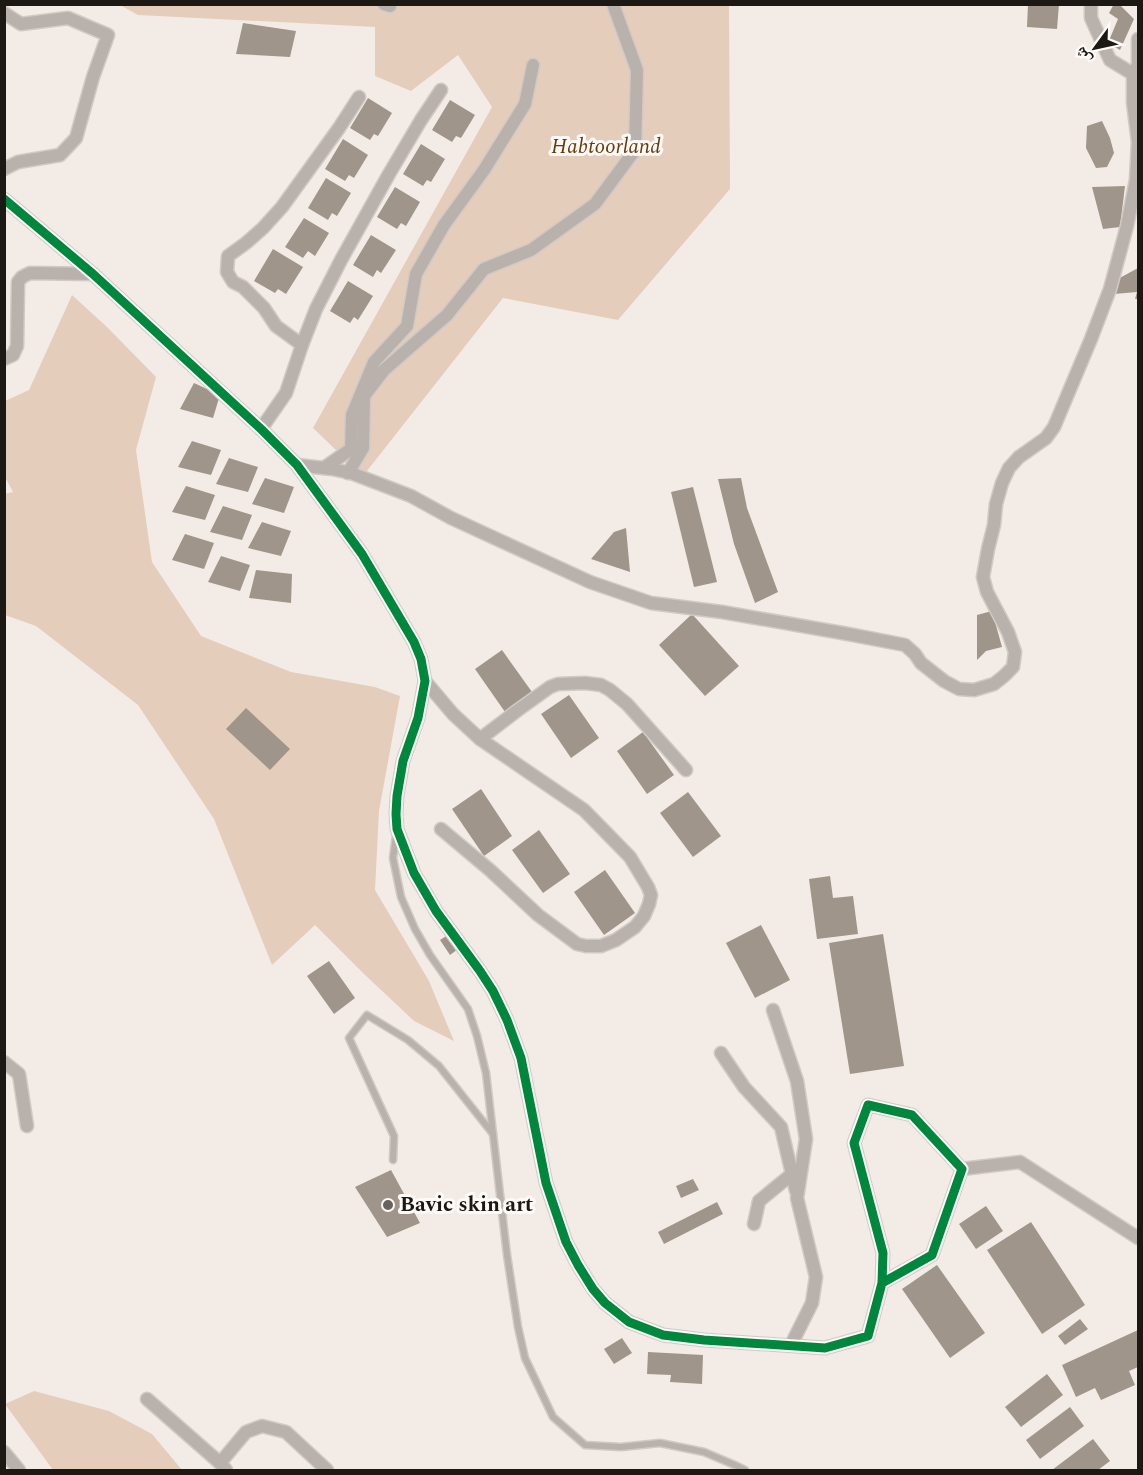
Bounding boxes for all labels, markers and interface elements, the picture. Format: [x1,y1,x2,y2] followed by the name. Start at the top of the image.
[1065,18,1125,78] north arrow
[1069,42,1098,69] text: ش
[551,131,661,163] park label: Habtoorland
[400,1189,533,1221] place label: Bavic skin art
[381,1198,395,1212] marker: Bavic skin art

